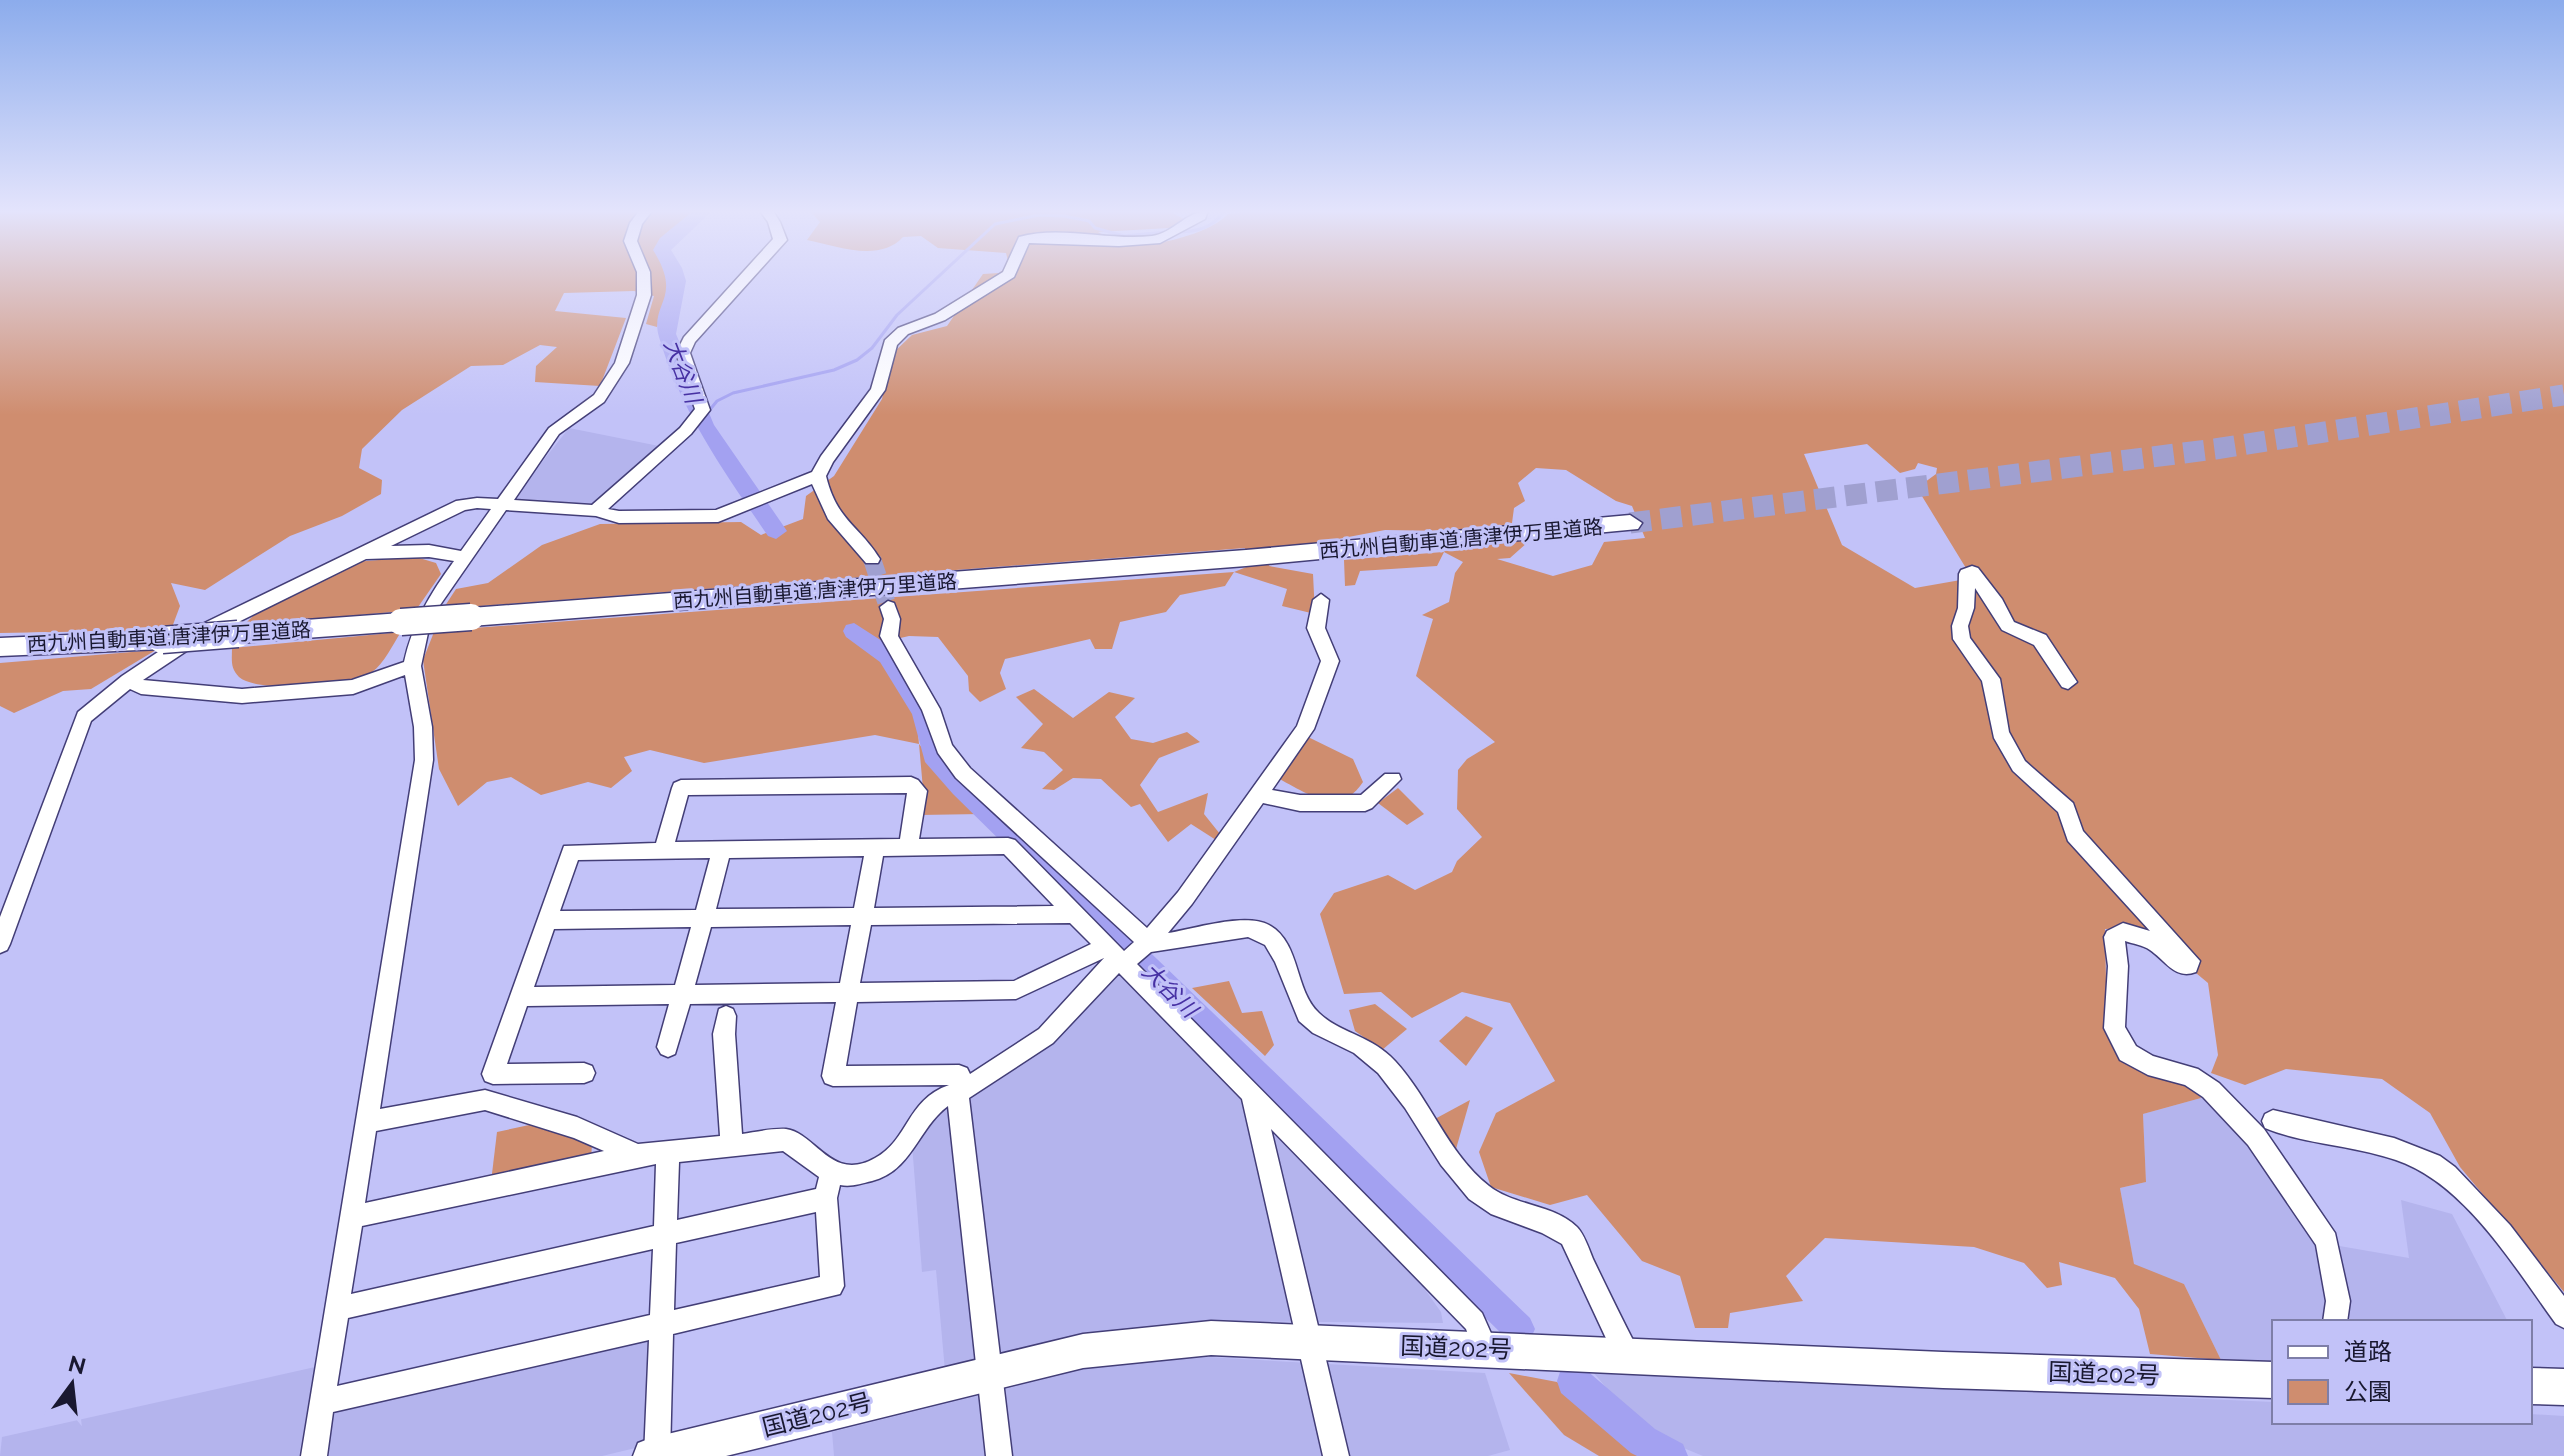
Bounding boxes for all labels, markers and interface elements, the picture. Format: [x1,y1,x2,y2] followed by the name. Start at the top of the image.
[659,336,708,408] water label: 大谷川
[1318,515,1604,563] street label: 西九州自動車道;唐津伊万里道路
[672,569,958,613] street label: 西九州自動車道;唐津伊万里道路
[27,618,311,656] street label: 西九州自動車道;唐津伊万里道路
[1137,958,1204,1024] water label: 大谷川
[2272,1320,2532,1424] legend
[1400,1331,1512,1364] street label: 国道202号
[2344,1337,2392,1366] text: 道路
[32,1344,112,1424] north arrow
[66,1350,89,1379] text: N
[2048,1357,2160,1390] street label: 国道202号
[2344,1377,2392,1406] text: 公園
[759,1387,875,1442] street label: 国道202号

